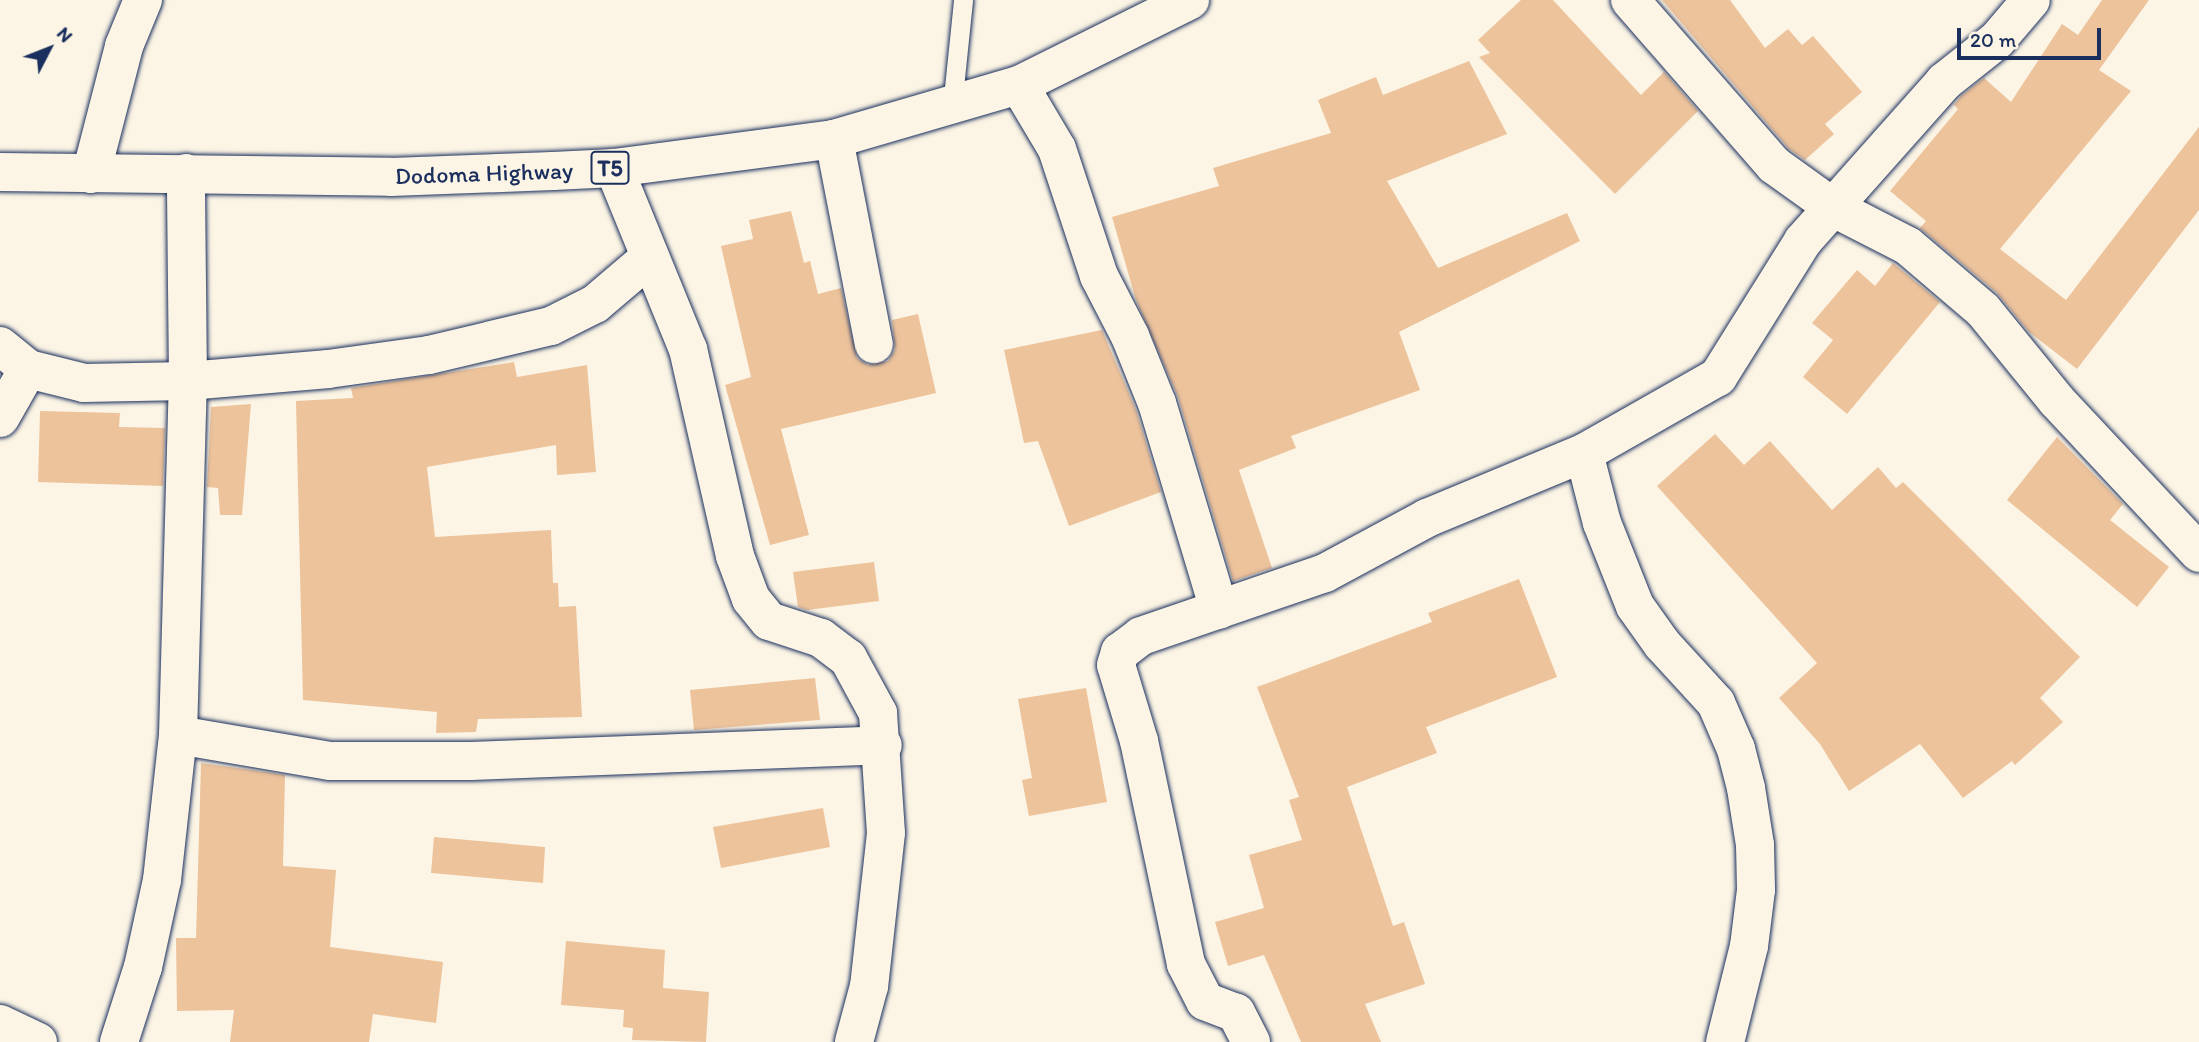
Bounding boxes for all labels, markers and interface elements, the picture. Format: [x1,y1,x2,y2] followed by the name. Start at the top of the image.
[14,14,84,84] north arrow
[1961,14,2104,58] scale bar
[52,22,78,47] text: N
[1970,27,2016,52] text: 20 m
[589,148,631,188] road number: T5
[395,156,573,190] street label: Dodoma Highway

